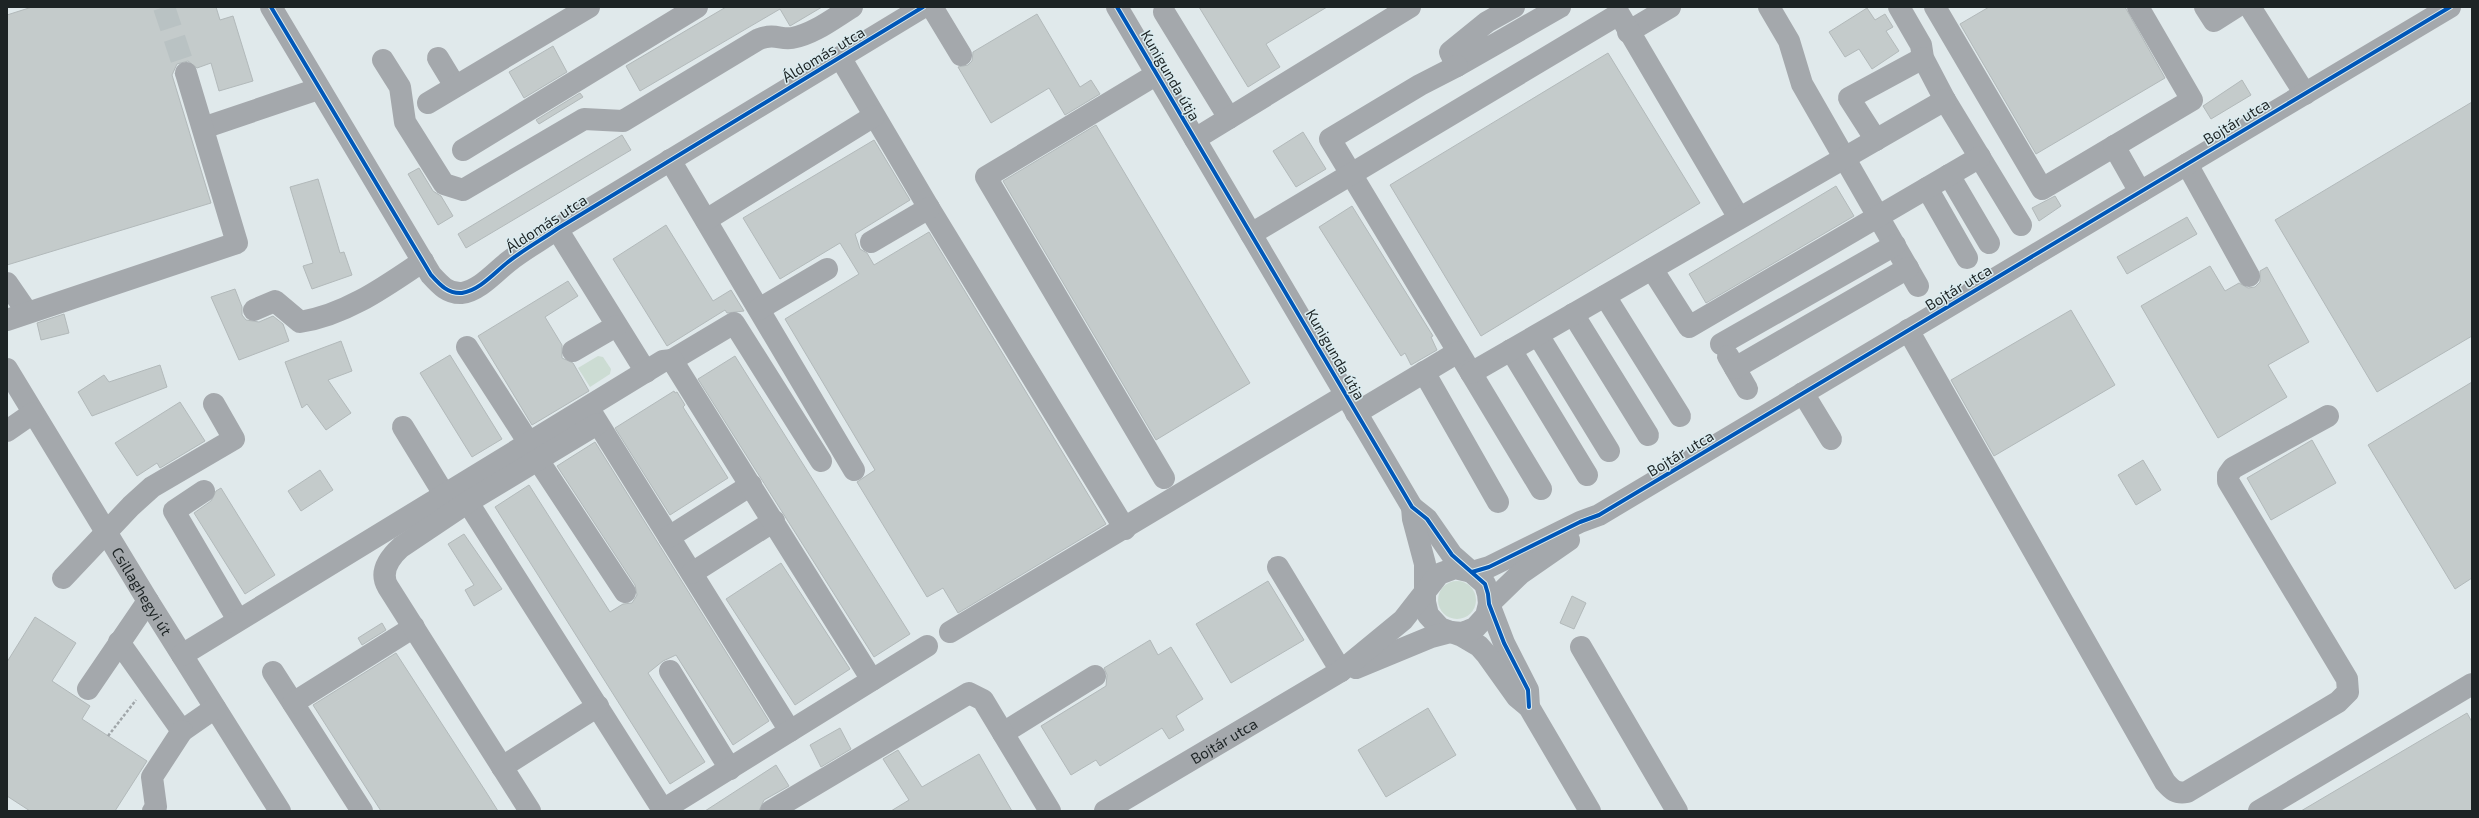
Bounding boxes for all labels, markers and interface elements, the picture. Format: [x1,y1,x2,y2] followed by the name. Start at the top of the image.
[778,22,868,86] street label: Áldomás utca
[1137,26,1204,124] street label: Kunigunda útja
[2199,94,2273,149] street label: Bojtár utca
[502,190,590,256] street label: Áldomás utca
[1921,260,1995,315] street label: Bojtár utca
[1302,305,1369,403] street label: Kunigunda útja
[1643,426,1717,481] street label: Bojtár utca
[108,544,176,639] street label: Csillaghegyi út
[1187,714,1260,767] street label: Bojtár utca

